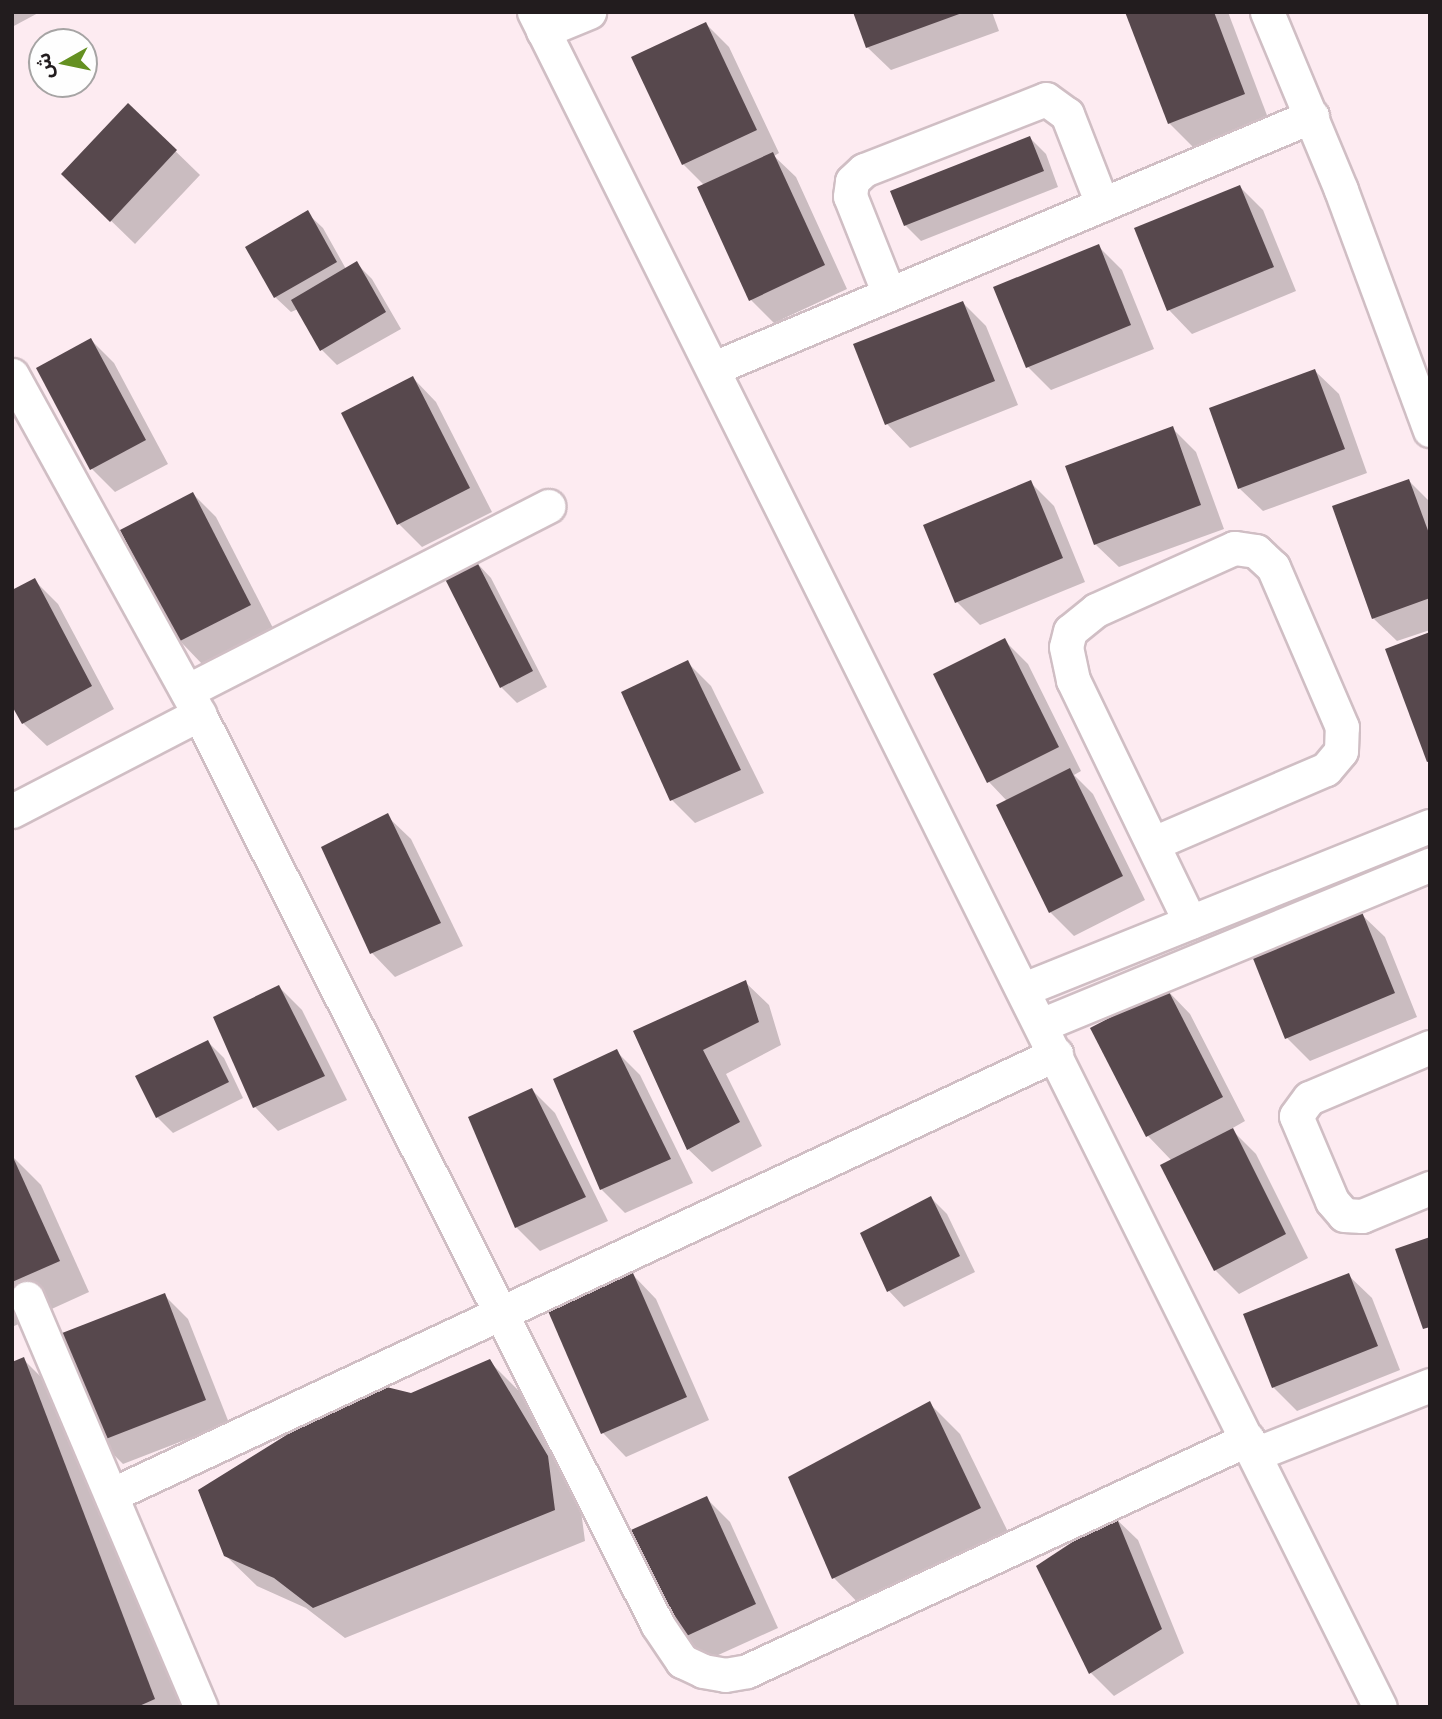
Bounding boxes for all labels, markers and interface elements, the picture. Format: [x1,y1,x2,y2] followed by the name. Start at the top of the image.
[28,28,98,98] north arrow
[30,51,58,81] text: ش

